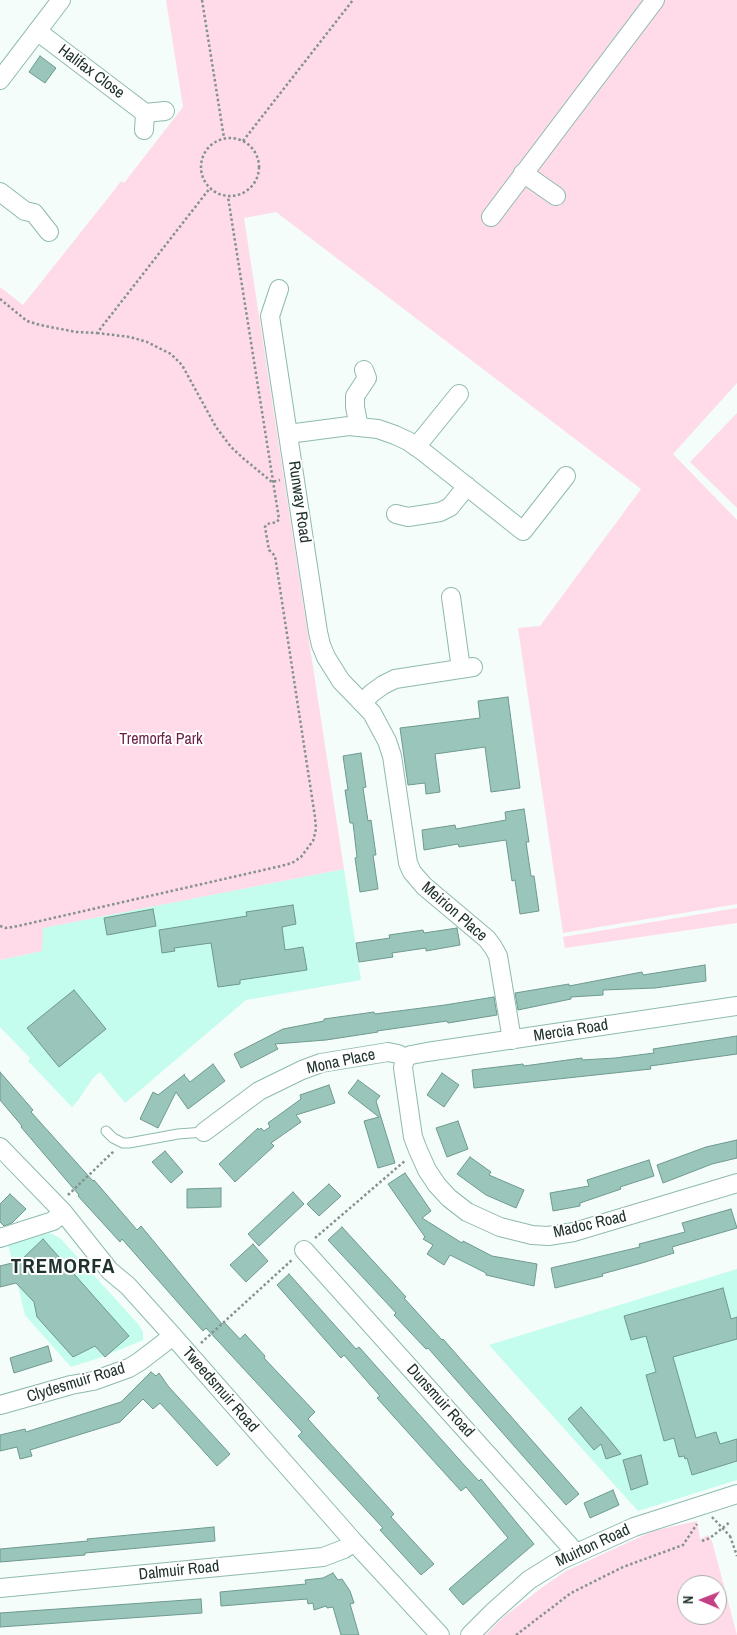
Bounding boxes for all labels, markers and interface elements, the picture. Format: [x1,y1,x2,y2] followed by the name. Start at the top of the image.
[54,41,128,103] street label: Halifax Close
[284,460,314,544] street label: Runway Road
[119,730,203,750] park label: Tremorfa Park
[417,878,491,946] street label: Meirion Place
[532,1016,610,1046] street label: Mercia Road
[305,1045,377,1079] street label: Mona Place
[552,1207,628,1243] street label: Madoc Road
[10,1254,116,1280] district label: TREMORFA
[178,1344,262,1436] street label: Tweedsmuir Road
[25,1359,127,1407] street label: Clydesmuir Road
[402,1360,478,1442] street label: Dunsmuir Road
[553,1521,633,1571] street label: Muirton Road
[138,1557,220,1585] street label: Dalmuir Road
[677,1575,727,1625] north arrow
[679,1595,697,1604] text: N

